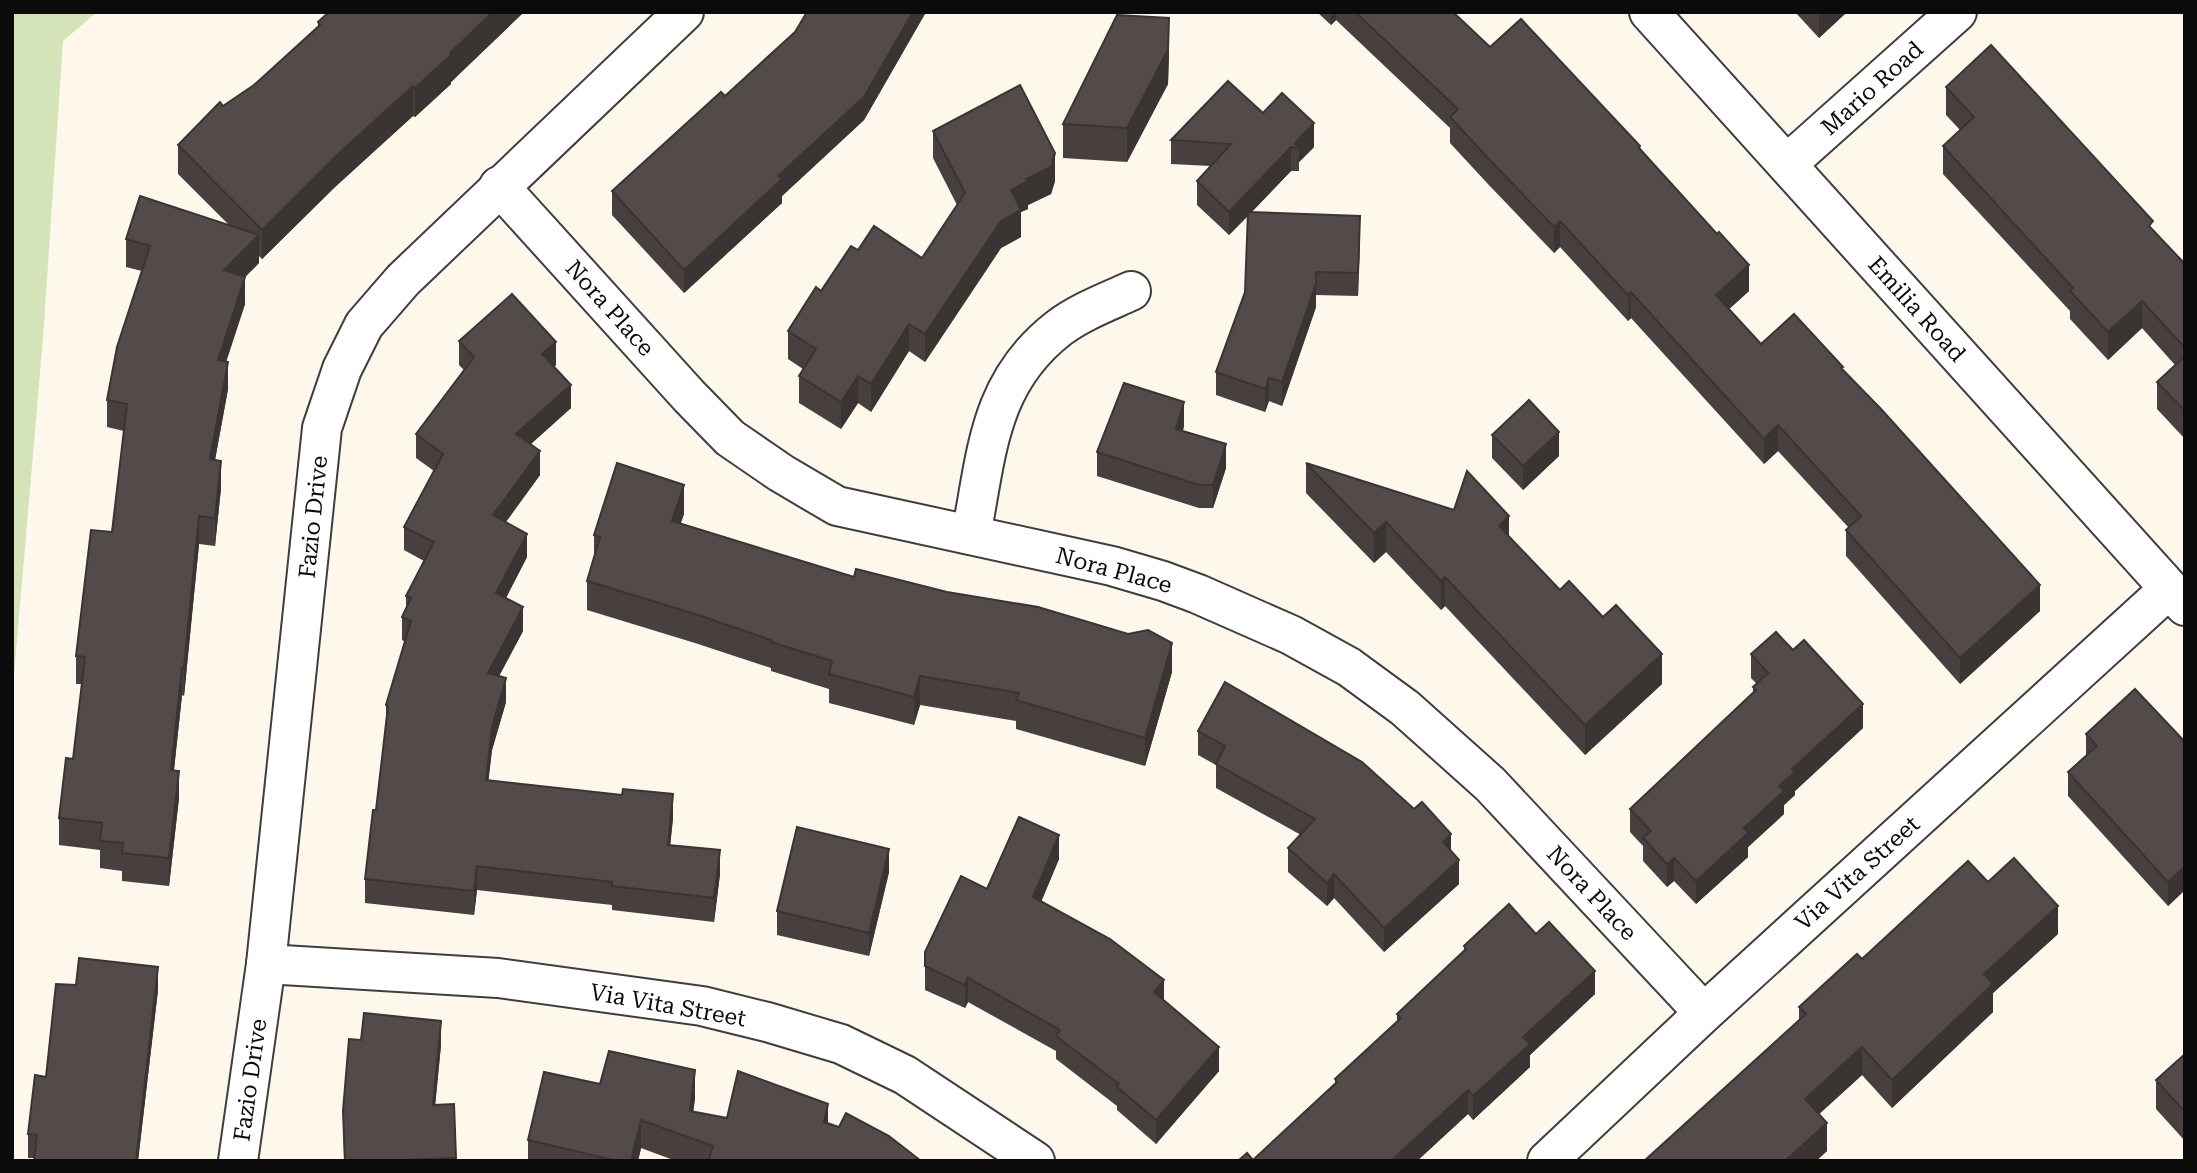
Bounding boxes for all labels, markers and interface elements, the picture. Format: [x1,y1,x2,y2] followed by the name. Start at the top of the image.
[1816,36,1929,141] street label: Mario Road
[1862,251,1971,368] street label: Emilia Road
[560,255,660,362] street label: Nora Place
[294,454,333,580] street label: Fazio Drive
[1053,542,1175,599] street label: Nora Place
[1790,810,1925,936] street label: Via Vita Street
[1541,841,1642,946] street label: Nora Place
[588,978,748,1033] street label: Via Vita Street
[229,1017,272,1143] street label: Fazio Drive

